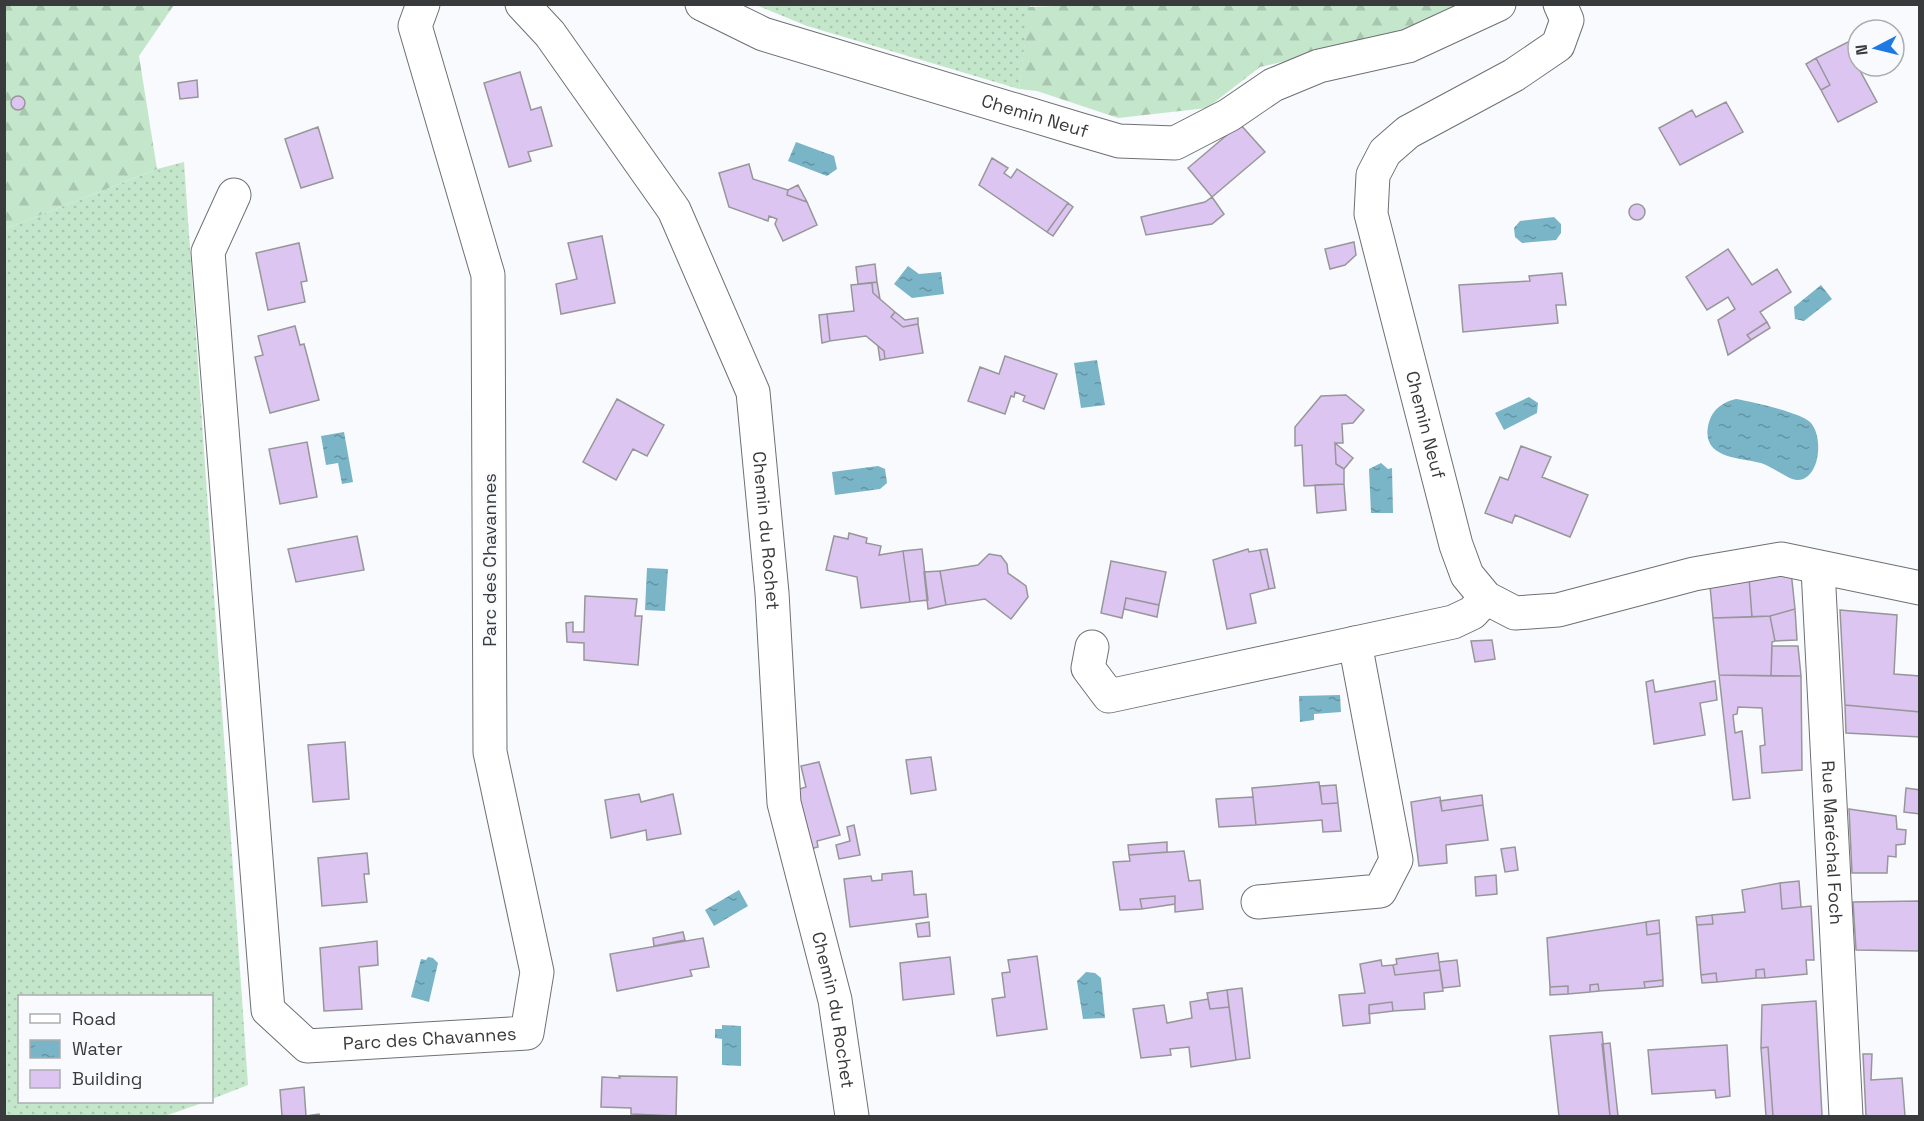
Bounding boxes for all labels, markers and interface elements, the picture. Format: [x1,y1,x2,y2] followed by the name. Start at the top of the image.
[1846,18,1906,78] north arrow
[1851,43,1873,56] text: N
[979,89,1091,142] street label: Chemin Neuf
[1401,369,1451,481] street label: Chemin Neuf
[748,450,785,610] street label: Chemin du Rochet
[478,473,501,647] street label: Parc des Chavannes
[1817,760,1848,925] street label: Rue Maréchal Foch
[807,929,860,1090] street label: Chemin du Rochet
[18,995,213,1103] legend
[72,1007,116,1030] text: Road
[342,1022,517,1055] street label: Parc des Chavannes
[72,1037,123,1060] text: Water
[72,1067,142,1090] text: Building

